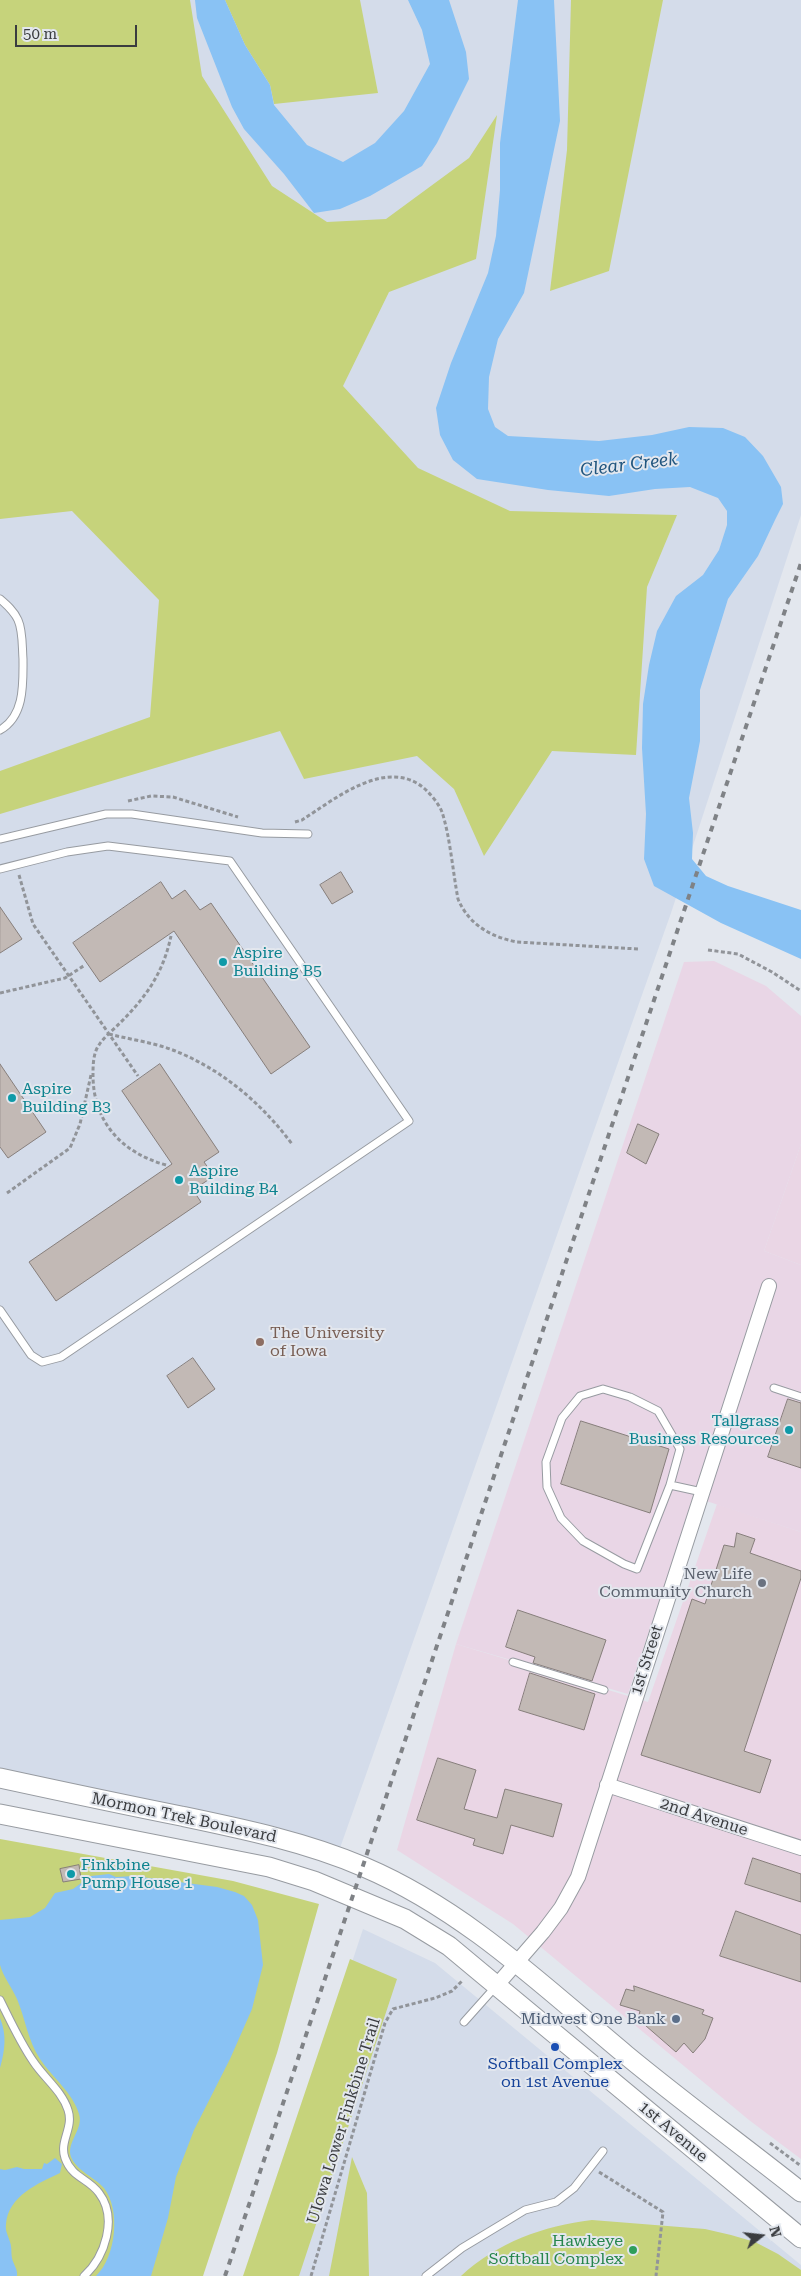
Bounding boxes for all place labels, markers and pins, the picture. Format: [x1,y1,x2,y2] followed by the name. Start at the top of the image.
[233,943,322,981] place label: Aspire Building B5
[217,956,229,968] marker: Aspire Building B5
[22,1079,111,1117] place label: Aspire Building B3
[6,1092,18,1104] marker: Aspire Building B3
[189,1161,278,1199] place label: Aspire Building B4
[173,1174,185,1186] marker: Aspire Building B4
[270,1323,384,1361] place label: The University of Iowa
[254,1336,266,1348] marker: The University of Iowa
[629,1411,779,1449] place label: Tallgrass Business Resources
[783,1424,795,1436] marker: Tallgrass Business Resources
[599,1564,752,1602] place label: New Life Community Church
[756,1577,768,1589] marker: New Life Community Church
[81,1855,193,1893] place label: Finkbine Pump House 1
[65,1868,77,1880] marker: Finkbine Pump House 1
[521,2009,666,2029] place label: Midwest One Bank
[670,2013,682,2025] marker: Midwest One Bank
[549,2041,561,2053] marker: Softball Complex on 1st Avenue
[488,2054,622,2092] place label: Softball Complex on 1st Avenue
[489,2231,623,2269] place label: Hawkeye Softball Complex
[627,2244,639,2256] marker: Hawkeye Softball Complex

